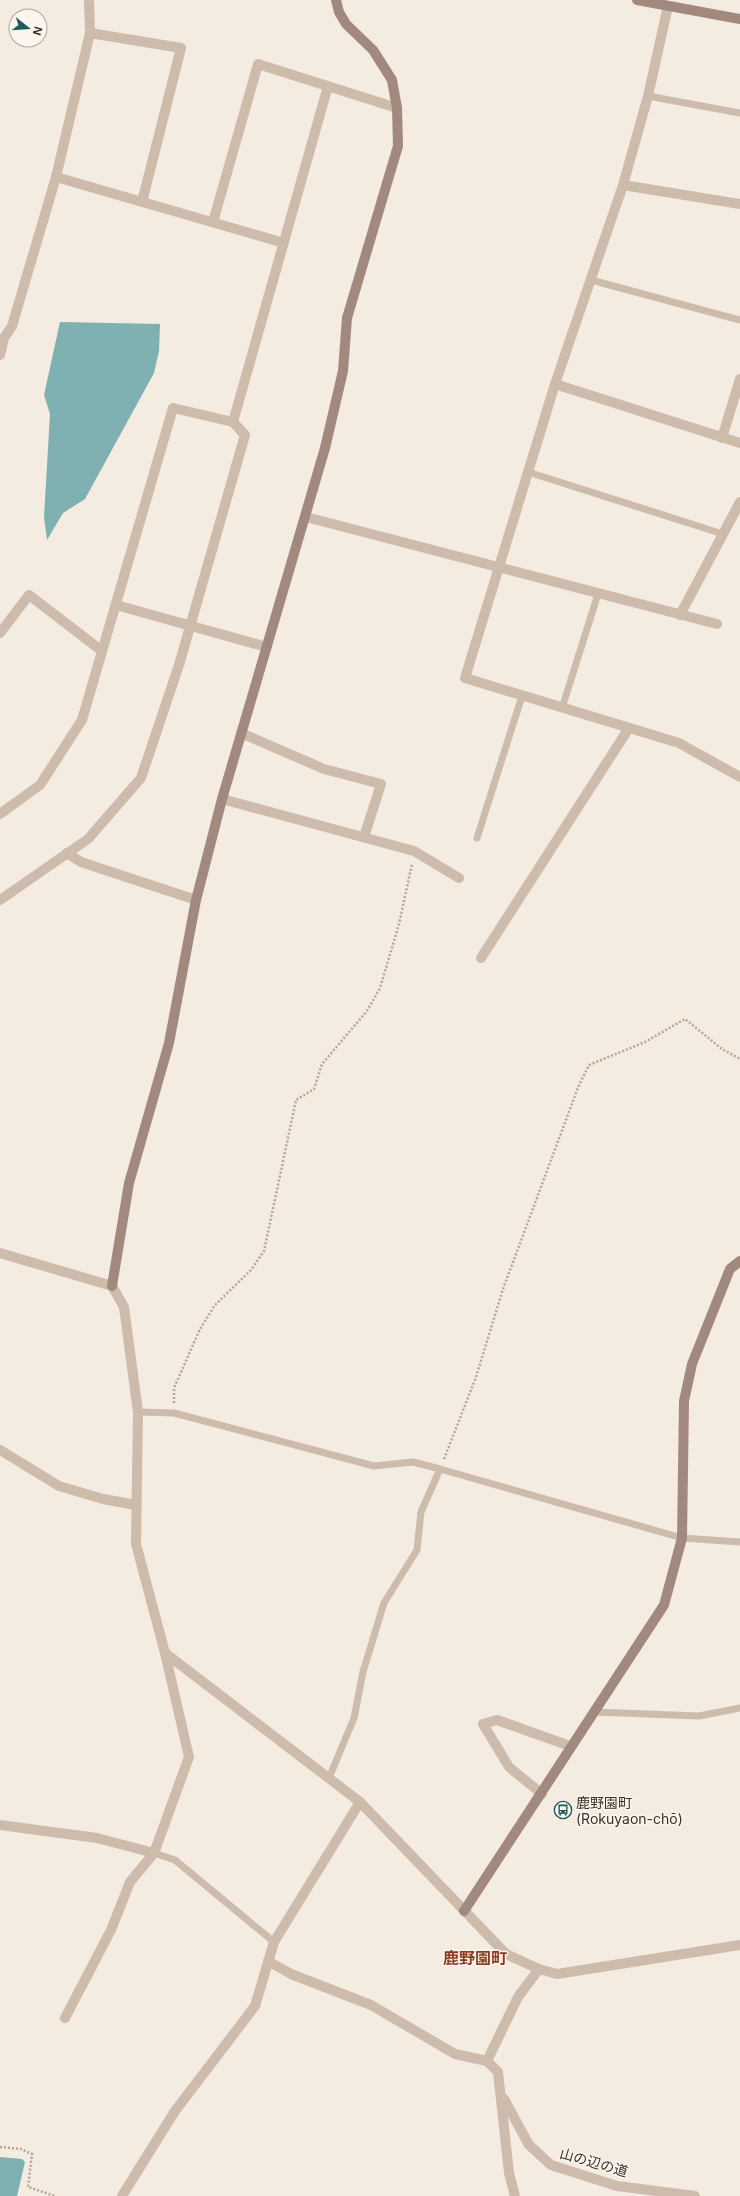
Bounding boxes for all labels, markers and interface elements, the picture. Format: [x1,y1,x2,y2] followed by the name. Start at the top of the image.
[8,8,48,48] north arrow
[30,25,45,37] text: N
[576,1794,683,1827] place label: 鹿野園町 (Rokuyaon-chō)
[553,1800,573,1820] bus stop icon: 鹿野園町 (Rokuyaon-chō)
[443,1948,507,1968] district label: 鹿野園町
[558,2144,630,2180] street label: 山の辺の道

